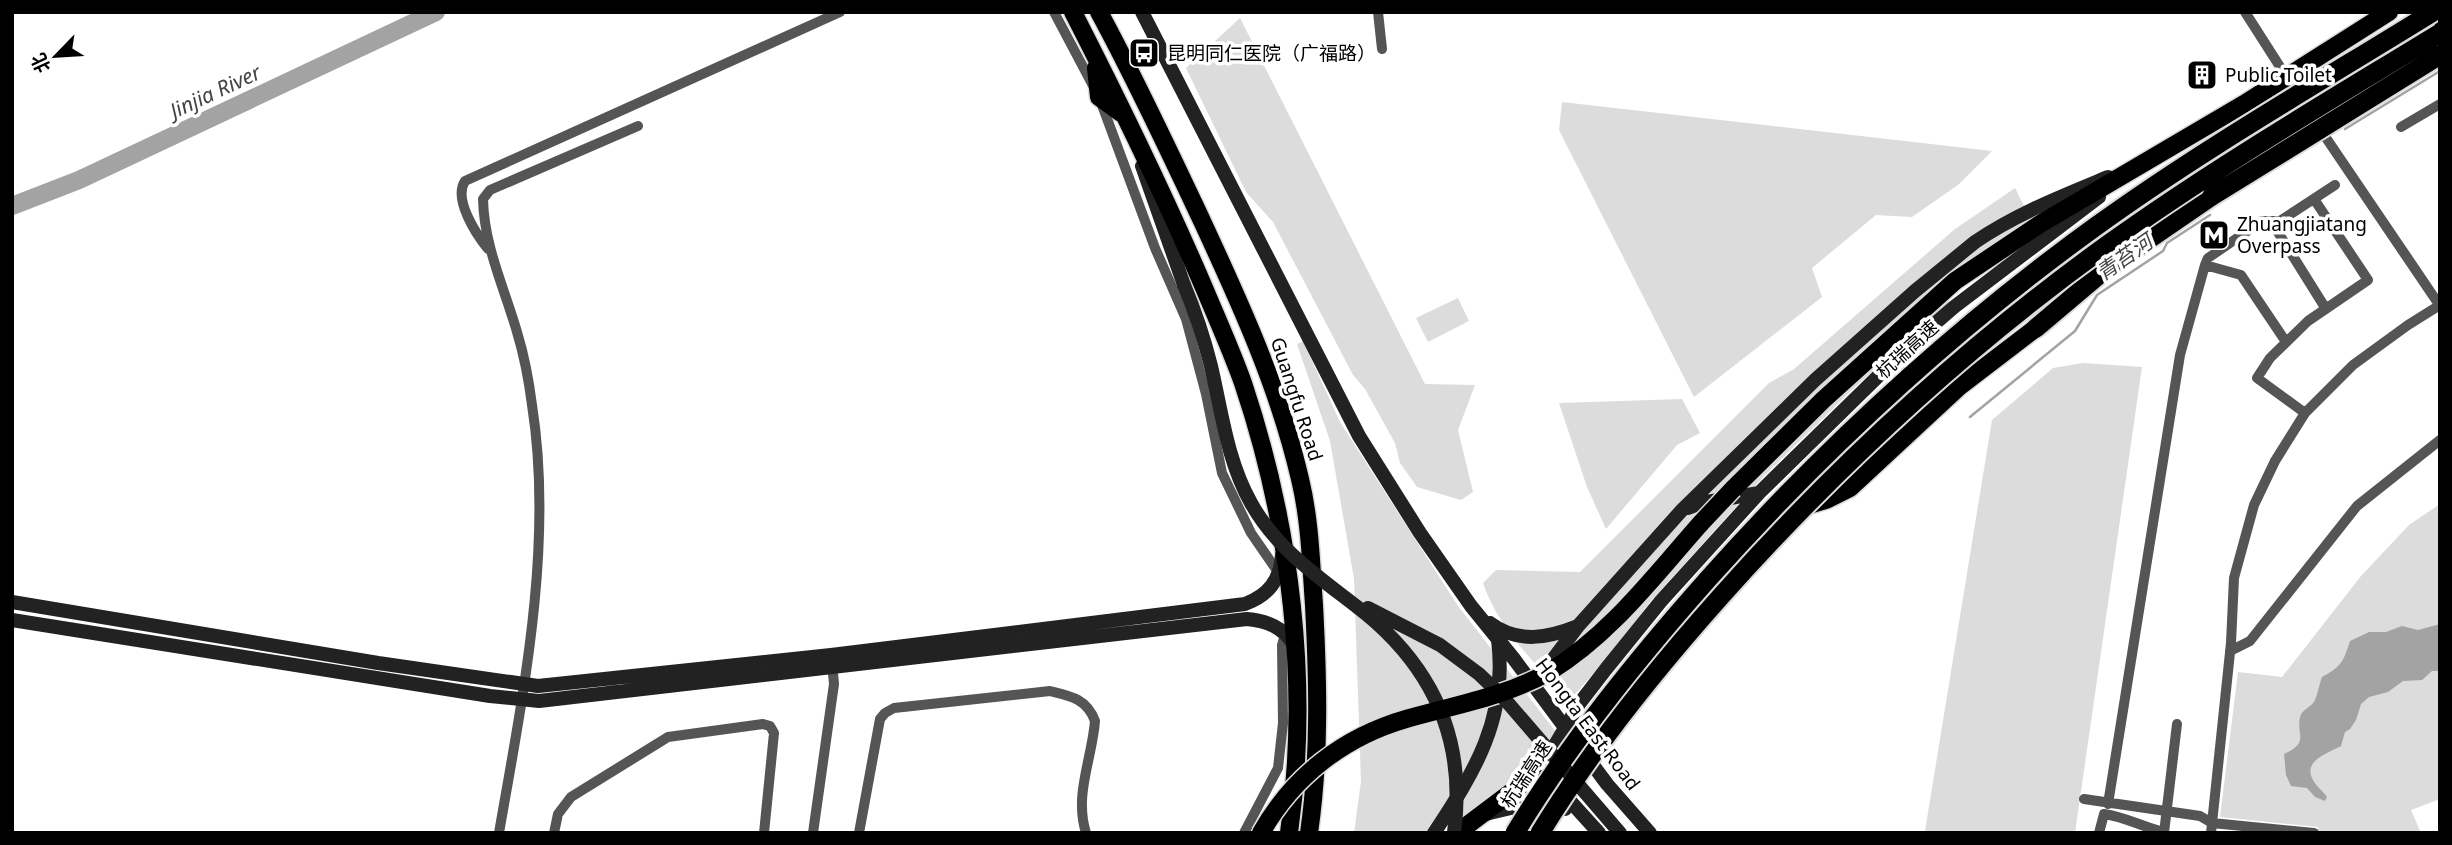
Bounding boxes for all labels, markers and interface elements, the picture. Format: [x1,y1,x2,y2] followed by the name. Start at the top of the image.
[21,21,91,91] north arrow
[1127,36,1161,70] bus stop icon: 昆明同仁医院（广福路）
[1167,40,1376,66] place label: 昆明同仁医院（广福路）
[25,49,56,77] text: 北
[161,57,267,126] water label: Jinjia River
[2185,58,2219,92] building icon: Public Toilet
[2225,62,2332,88] place label: Public Toilet
[2237,211,2367,259] place label: Zhuangjiatang Overpass
[2197,218,2231,252] metro station icon: Zhuangjiatang Overpass
[2090,225,2161,287] water label: 青苔河
[1870,314,1944,384] street label: 杭瑞高速
[1265,334,1329,464] street label: Guangfu Road
[1530,653,1646,795] street label: Hongta East Road
[1494,735,1558,813] street label: 杭瑞高速

